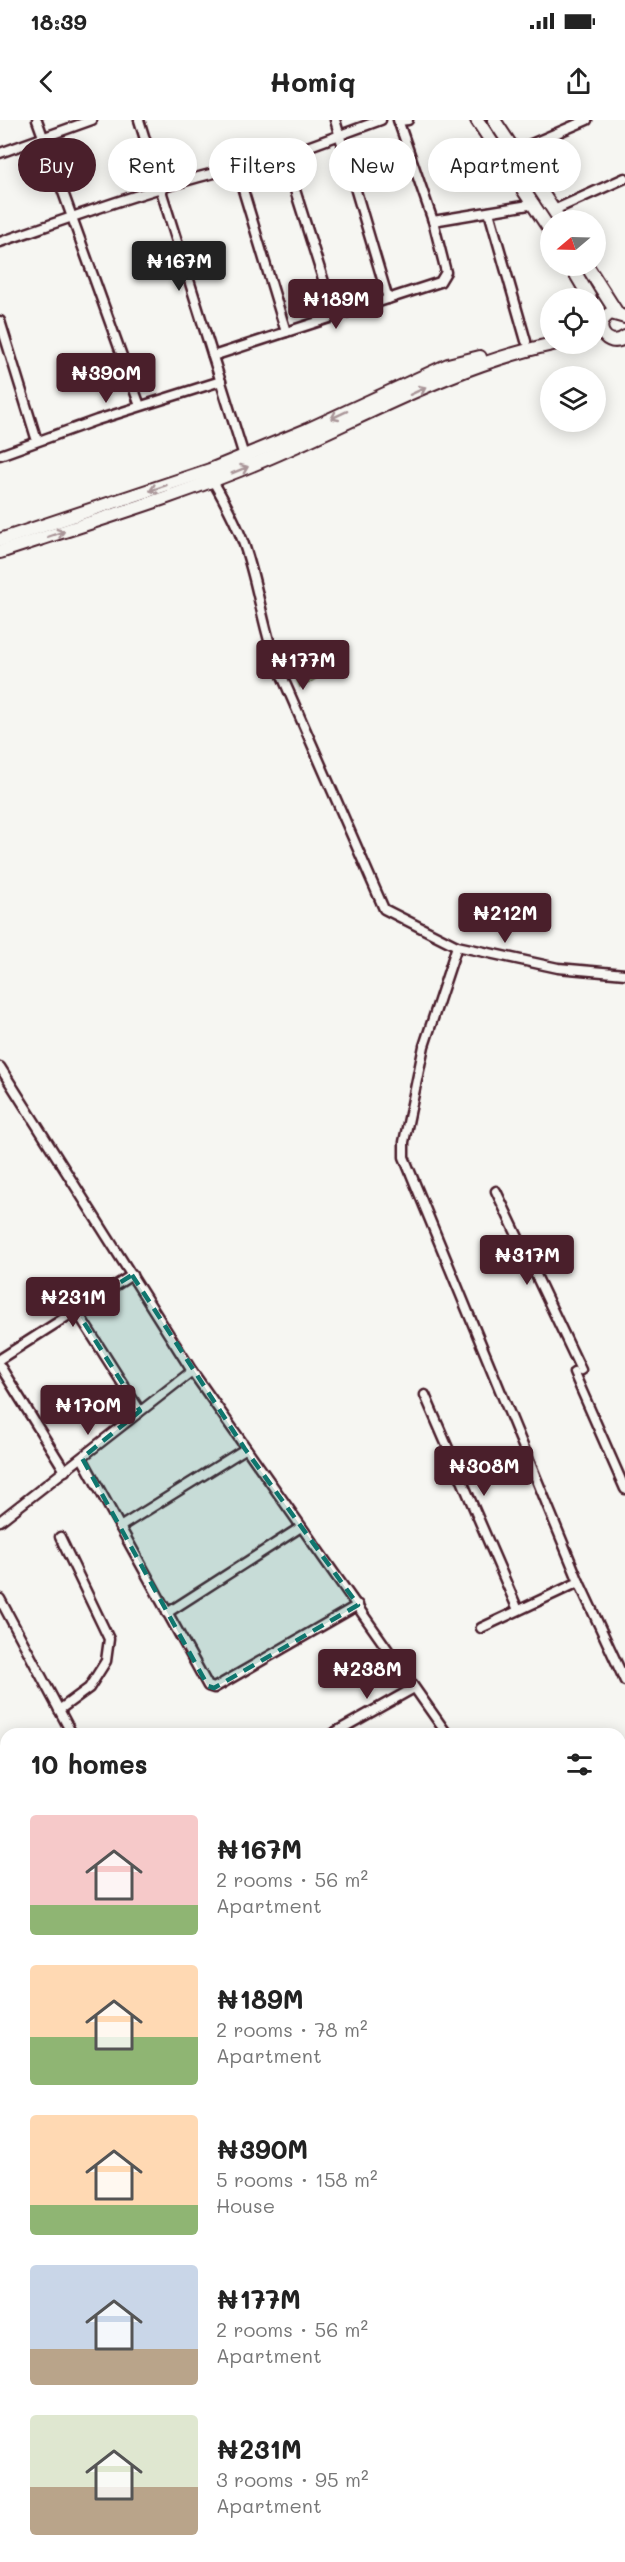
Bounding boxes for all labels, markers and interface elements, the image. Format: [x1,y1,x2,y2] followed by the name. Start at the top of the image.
[30,7,87,36] text: 18:39
[269,64,356,99] text: Homiq
[30,65,63,98] icon: back
[562,65,595,98] icon: share
[18,138,96,192] chip: Buy
[108,138,197,192] chip: Rent
[209,138,317,192] chip: Filters
[329,138,416,192] chip: New
[428,138,581,192] chip: Apartment
[540,210,606,276] north arrow
[540,210,606,432] map controls
[137,241,221,292] pin: ₦167M
[146,247,212,273] text: ₦167M
[294,279,378,330] pin: ₦189M
[302,285,370,311] text: ₦189M
[540,288,606,354] button: locate
[64,353,148,404] pin: ₦390M
[70,359,142,385] text: ₦390M
[540,366,606,432] button: layers
[408,384,426,396] one-way arrow
[331,410,349,422] one-way arrow
[230,464,248,475] one-way arrow
[149,483,168,494] one-way arrow
[46,527,64,538] one-way arrow
[261,640,345,691] pin: ₦177M
[270,646,336,672] text: ₦177M
[463,893,547,944] pin: ₦212M
[472,899,538,925] text: ₦212M
[485,1235,569,1286] pin: ₦317M
[494,1241,560,1267] text: ₦317M
[31,1277,115,1328] pin: ₦231M
[40,1283,106,1309] text: ₦231M
[46,1385,130,1436] pin: ₦170M
[54,1391,122,1417] text: ₦170M
[442,1446,526,1497] pin: ₦308M
[448,1452,520,1478] text: ₦308M
[325,1649,409,1700] pin: ₦238M
[332,1655,402,1681] text: ₦238M
[30,1747,148,1781] text: 10 homes
[563,1748,596,1781] icon: filters
[216,1832,302,1866] text: ₦167M
[78,1839,150,1911] icon: home
[216,1866,368,1892] text: 2 rooms · 56 m²
[216,1892,322,1918] text: Apartment
[216,1982,304,2016] text: ₦189M
[78,1989,150,2061] icon: home
[216,2016,368,2042] text: 2 rooms · 78 m²
[216,2042,322,2068] text: Apartment
[216,2132,308,2166] text: ₦390M
[78,2139,150,2211] icon: home
[216,2166,378,2192] text: 5 rooms · 158 m²
[216,2192,275,2218] text: House
[216,2282,301,2316] text: ₦177M
[78,2289,150,2361] icon: home
[216,2316,368,2342] text: 2 rooms · 56 m²
[216,2342,322,2368] text: Apartment
[216,2432,302,2466] text: ₦231M
[78,2439,150,2511] icon: home
[216,2466,368,2492] text: 3 rooms · 95 m²
[216,2492,322,2518] text: Apartment

